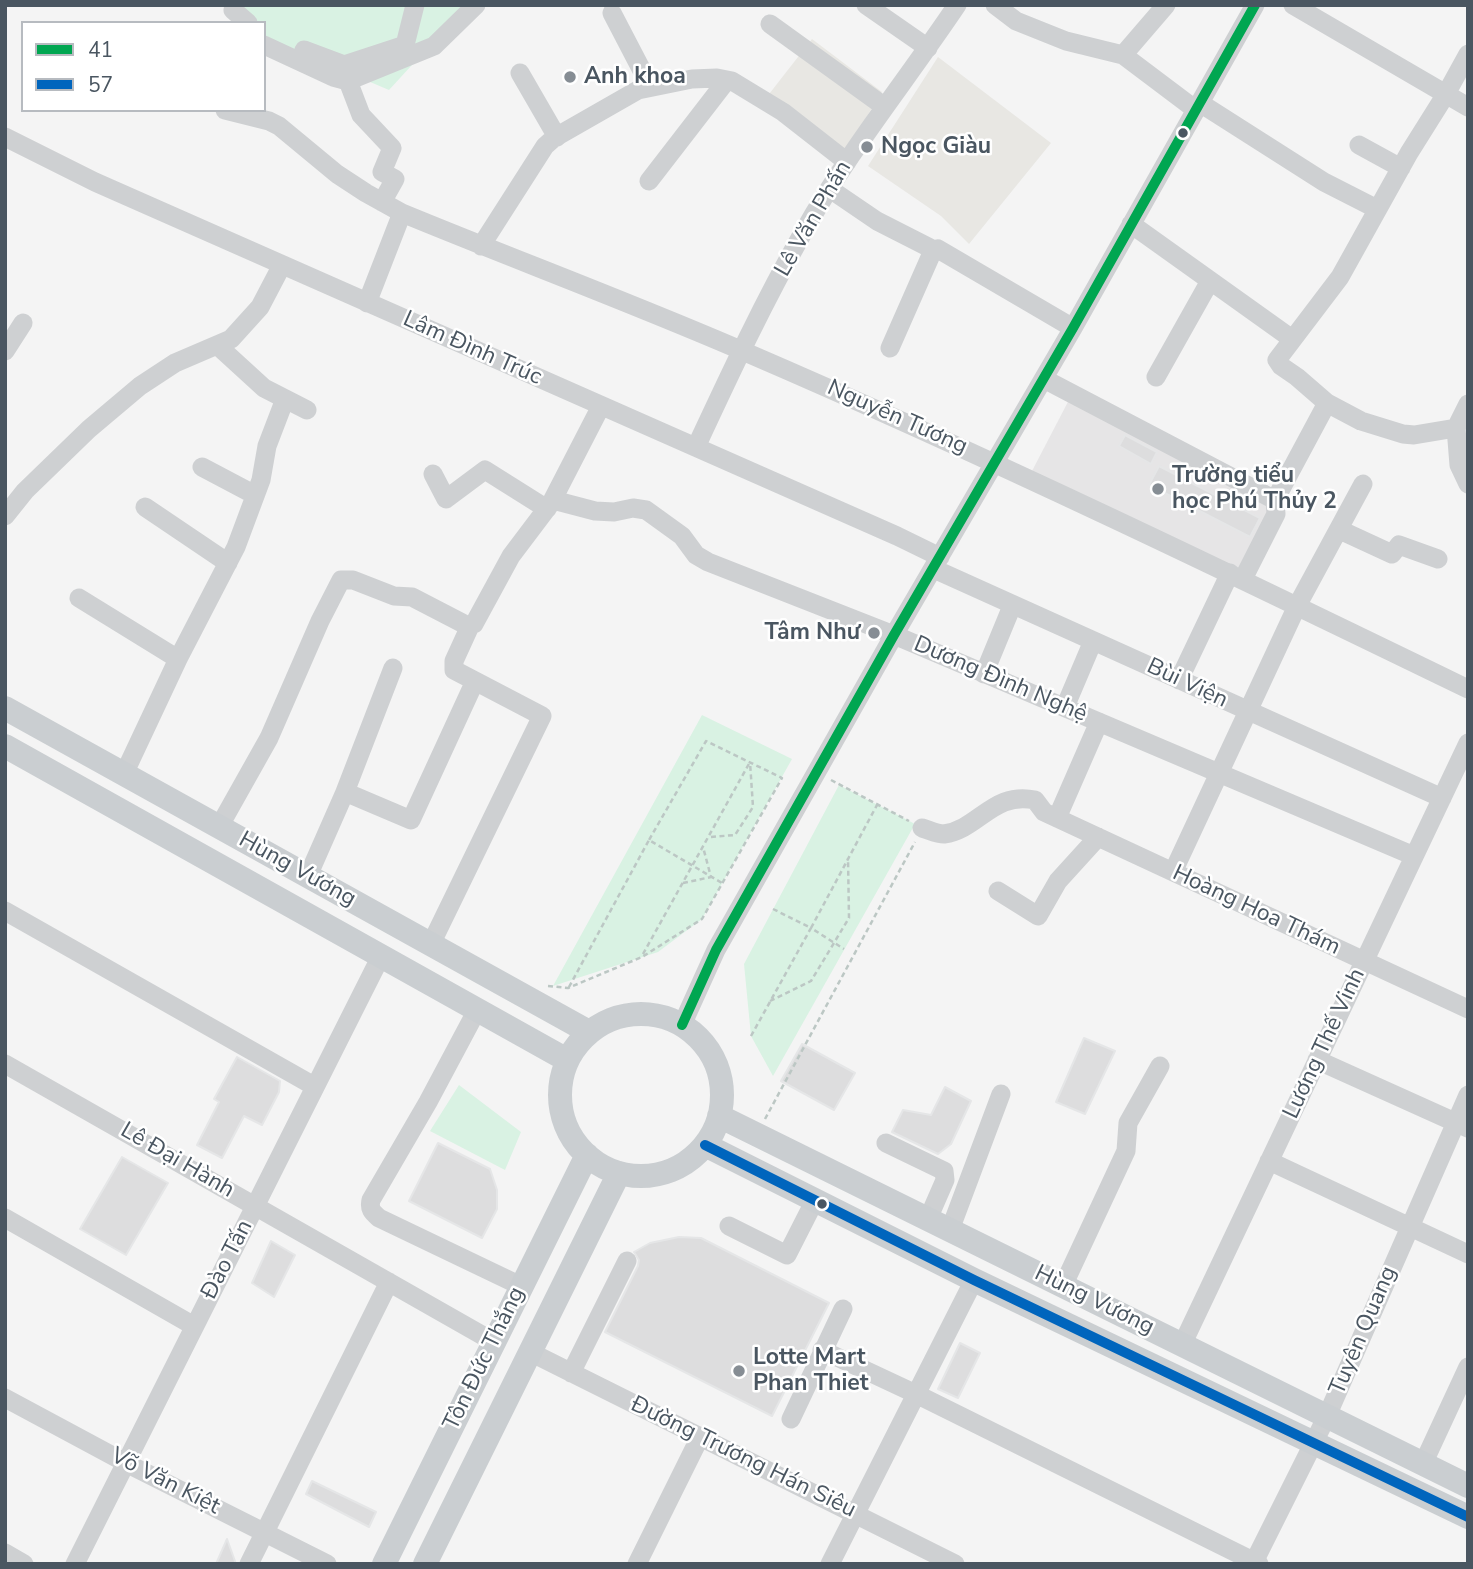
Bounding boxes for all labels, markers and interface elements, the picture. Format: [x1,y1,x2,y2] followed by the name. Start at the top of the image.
[21,21,266,112] legend
[88,36,113,64] text: 41
[584,63,686,91] place label: Anh khoa
[562,69,578,85] marker: Anh khoa
[88,71,113,99] text: 57
[1176,126,1190,140] unlabelled marker
[881,133,991,161] place label: Ngọc Giàu
[859,139,875,155] marker: Ngọc Giàu
[770,156,858,282] street label: Lê Văn Phấn
[399,306,545,392] street label: Lâm Đình Trúc
[823,375,971,461] street label: Nguyễn Tương
[1172,462,1337,516] place label: Trường tiểu học Phú Thủy 2
[1150,481,1166,497] marker: Trường tiểu học Phú Thủy 2
[765,619,860,647] place label: Tâm Như
[866,625,882,641] marker: Tâm Như
[909,631,1091,729] street label: Dương Đình Nghệ
[1142,653,1232,715] street label: Bùi Viện
[234,826,360,914] street label: Hùng Vương
[1168,860,1344,962] street label: Hoàng Hoa Thám
[1278,964,1372,1124] street label: Lương Thế Vinh
[115,1117,239,1205] street label: Lê Đại Hành
[815,1197,829,1211] unlabelled marker
[196,1216,260,1304] street label: Đào Tấn
[1030,1260,1158,1342] street label: Hùng Vương
[1324,1262,1404,1400] street label: Tuyên Quang
[438,1283,532,1435] street label: Tôn Đức Thắng
[753,1344,869,1398] place label: Lotte Mart Phan Thiet
[731,1363,747,1379] marker: Lotte Mart Phan Thiet
[626,1391,860,1525] street label: Đường Trương Hán Siêu
[106,1443,224,1521] street label: Võ Văn Kiệt

